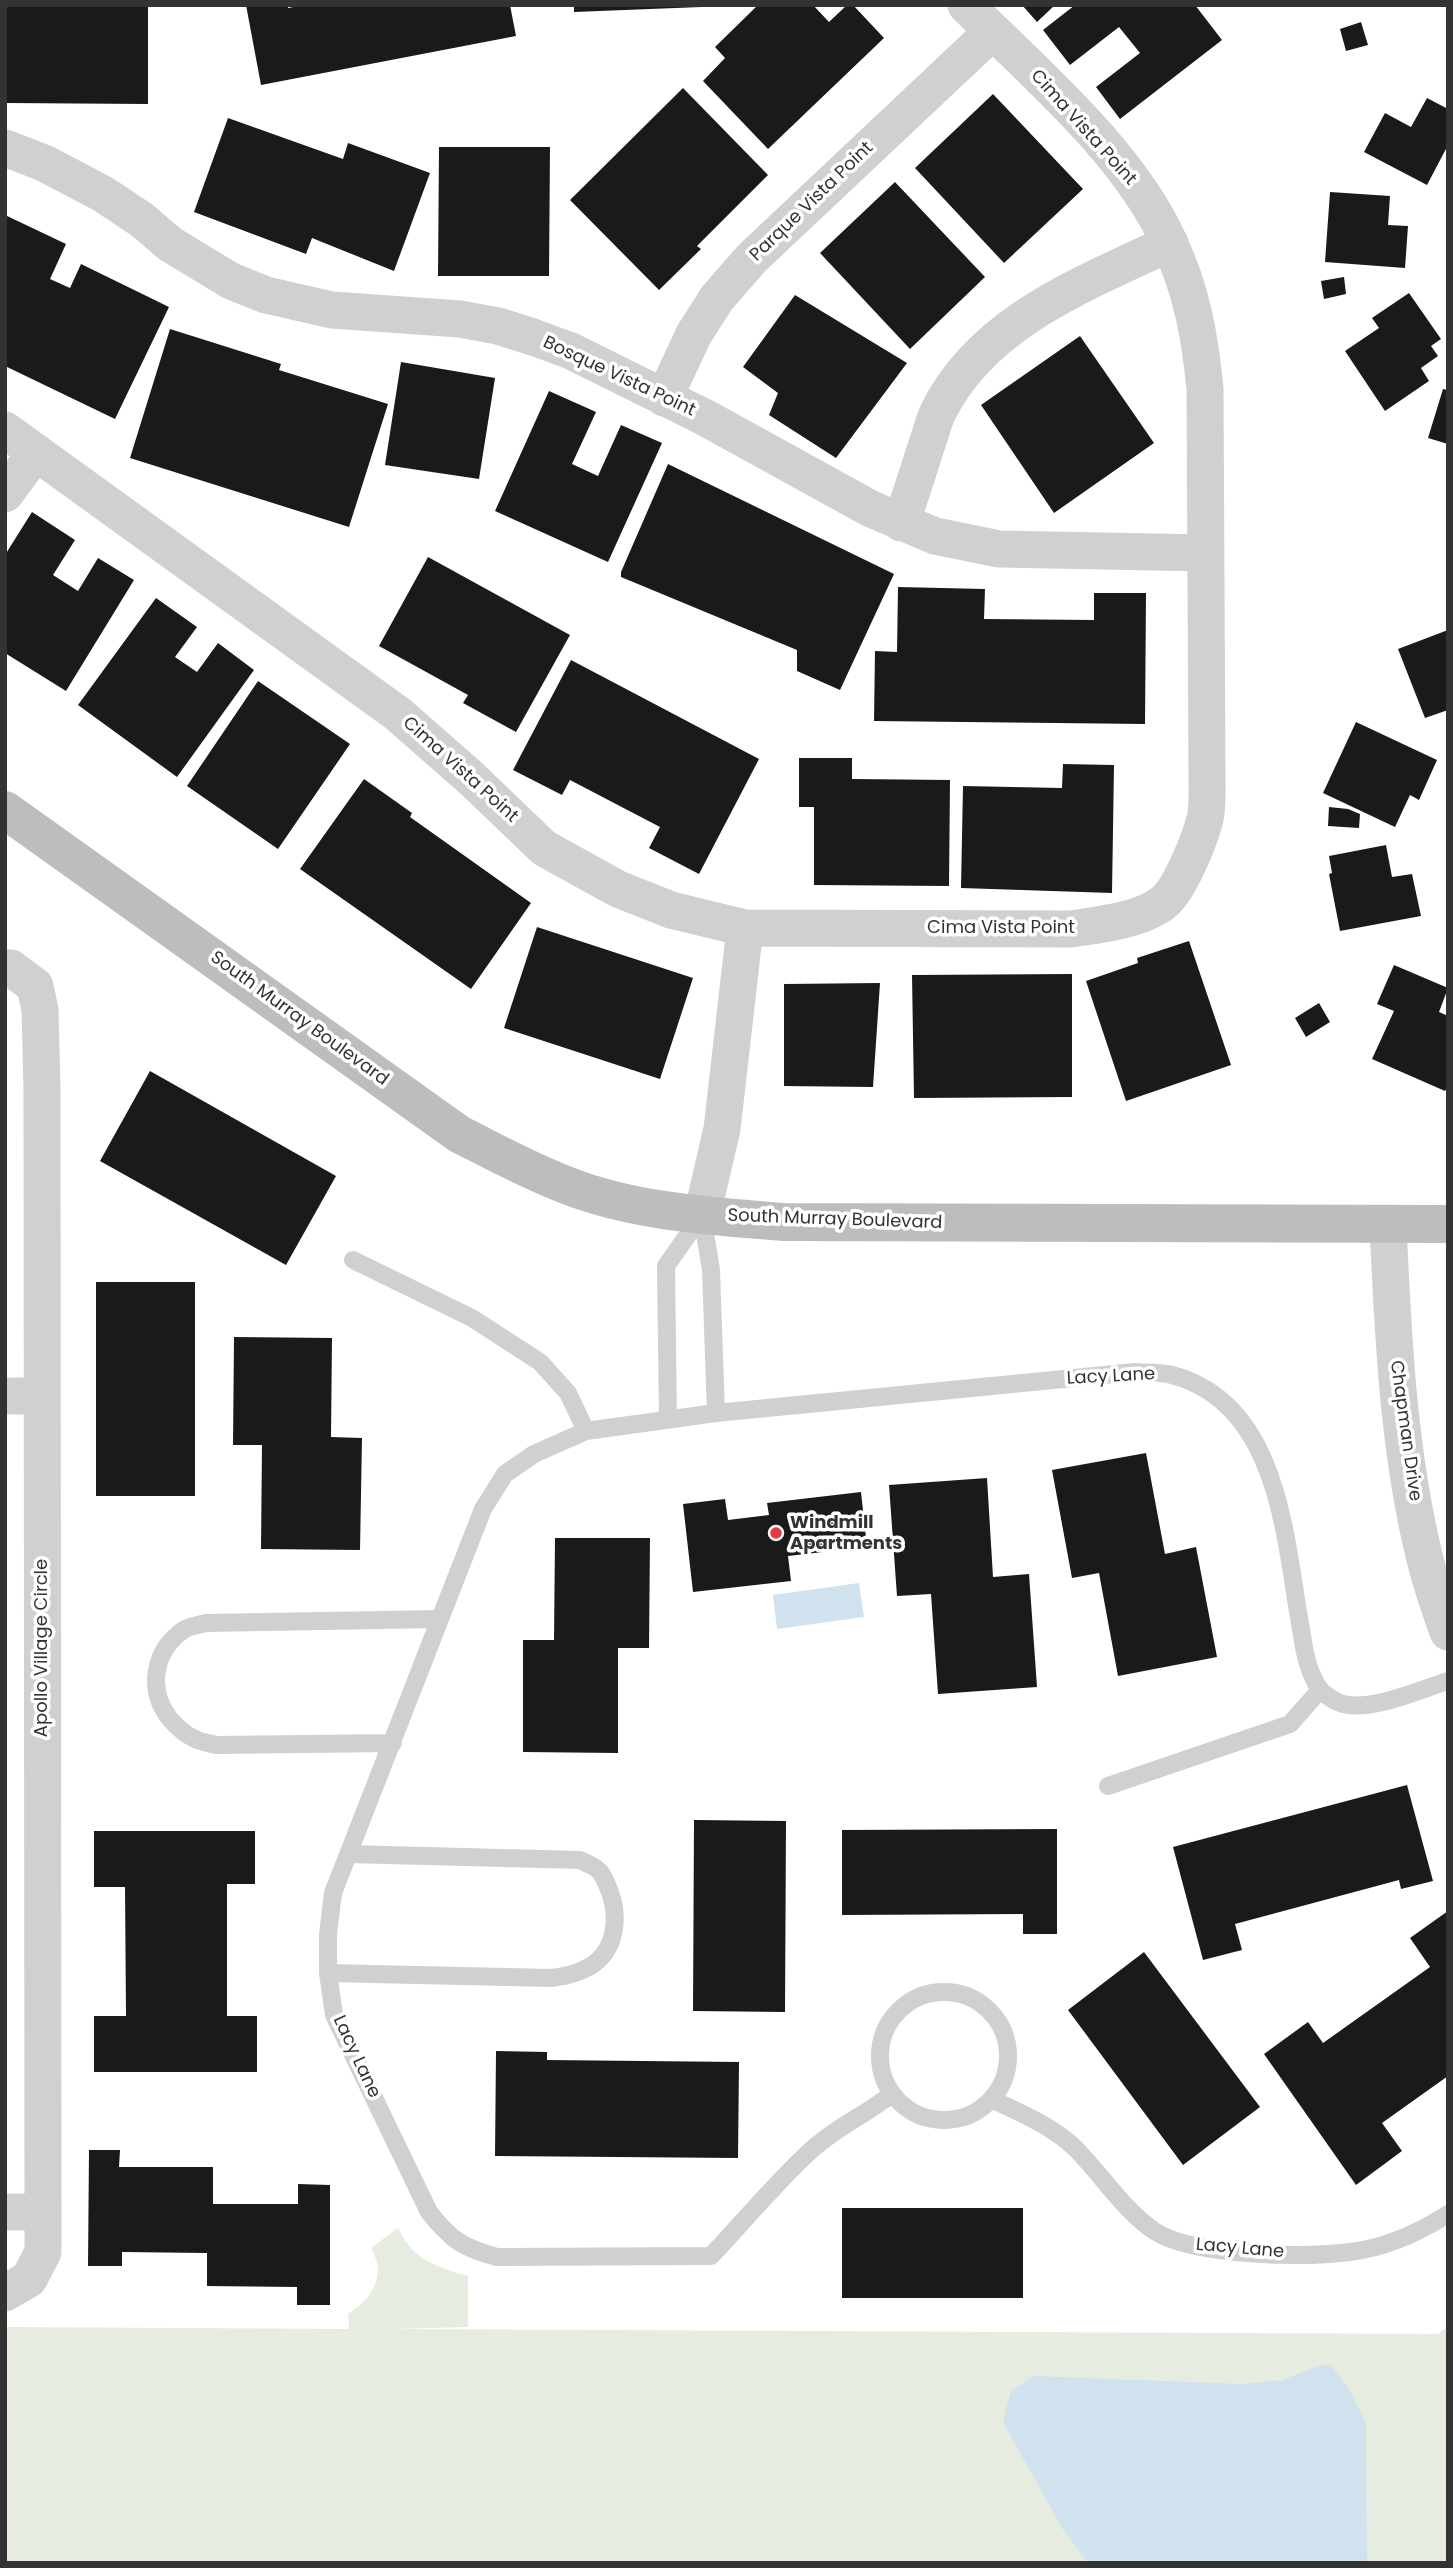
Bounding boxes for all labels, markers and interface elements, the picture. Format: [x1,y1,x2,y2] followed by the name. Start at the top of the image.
[1026,66,1140,190] street label: Cima Vista Point
[746,138,878,266] street label: Parque Vista Point
[539,332,699,422] street label: Bosque Vista Point
[398,713,522,827] street label: Cima Vista Point
[927,917,1075,939] street label: Cima Vista Point
[206,947,392,1091] street label: South Murray Boulevard
[727,1205,943,1235] street label: South Murray Boulevard
[1384,1359,1426,1503] street label: Chapman Drive
[1066,1364,1156,1390] street label: Lacy Lane
[790,1512,902,1554] place label: Windmill Apartments
[768,1525,784,1541] marker: Windmill Apartments
[31,1559,53,1737] street label: Apollo Village Circle
[328,2012,384,2102] street label: Lacy Lane
[1195,2234,1285,2264] street label: Lacy Lane

